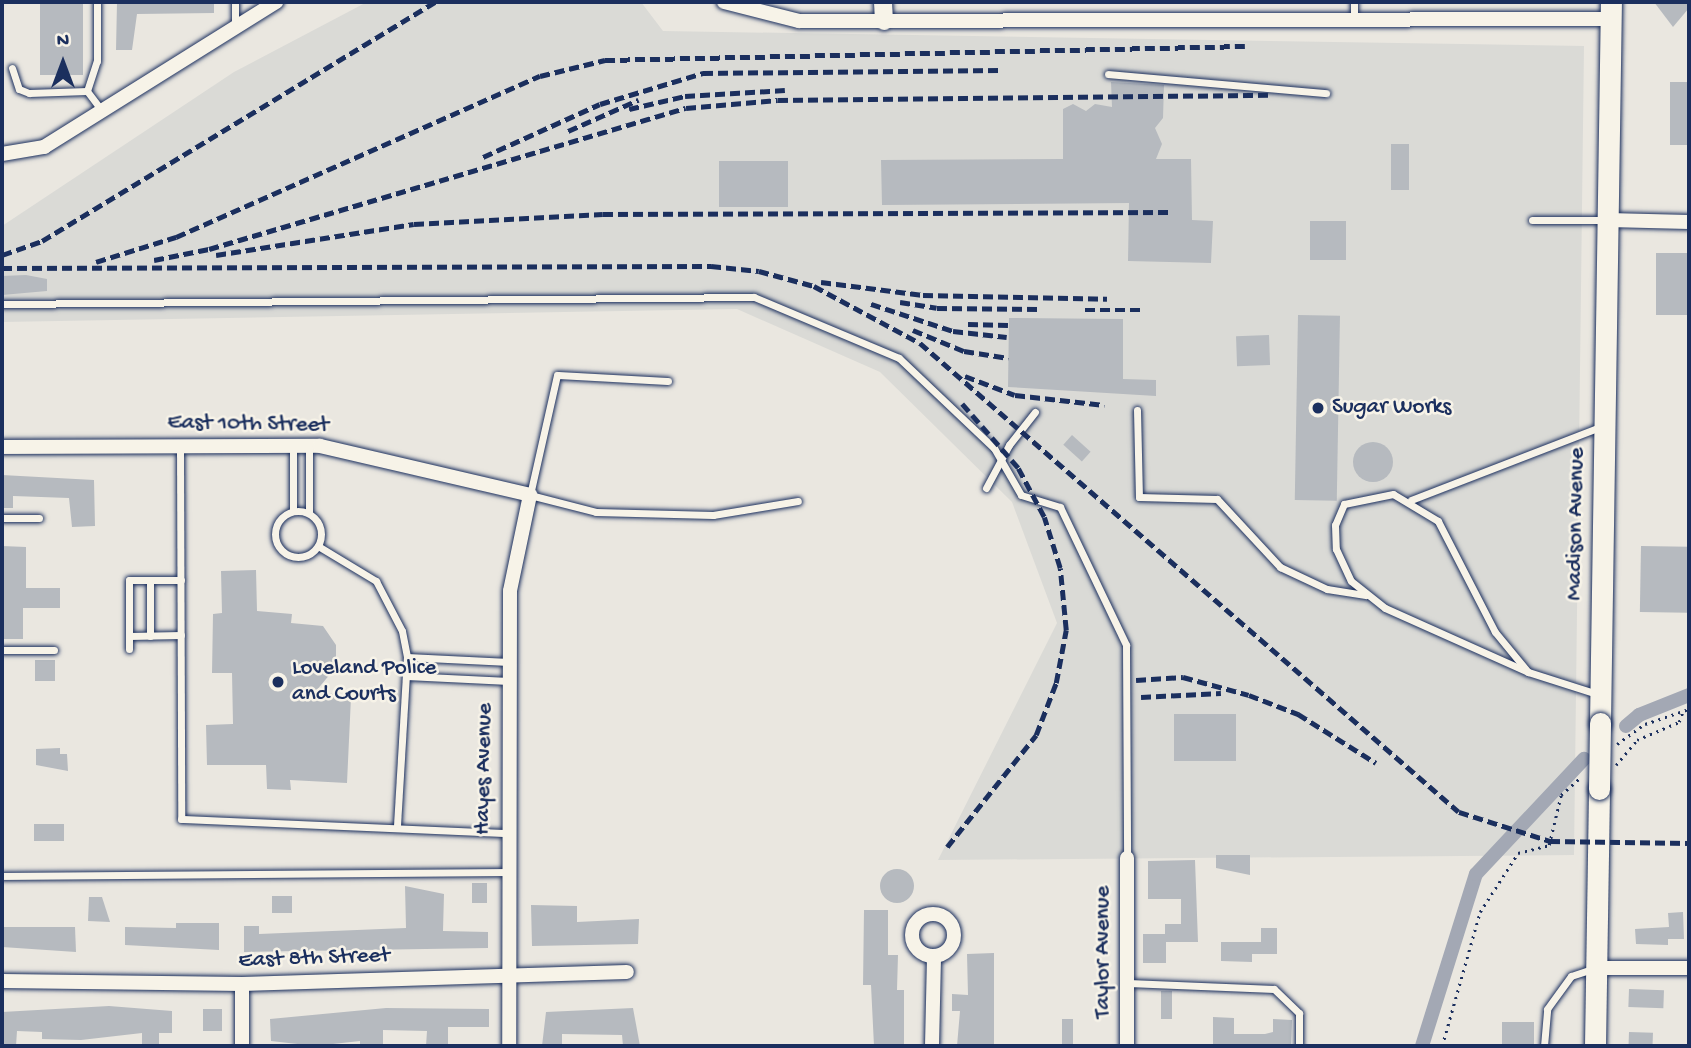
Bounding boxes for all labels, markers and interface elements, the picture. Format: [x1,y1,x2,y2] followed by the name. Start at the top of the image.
[28,28,98,98] north arrow
[57,30,69,53] text: N
[1332,394,1451,422] place label: Sugar Works
[1310,400,1326,416] marker: Sugar Works
[167,410,329,440] street label: East 10th Street
[1562,447,1592,601] street label: Madison Avenue
[292,655,436,709] place label: Loveland Police and Courts
[270,674,286,690] marker: Loveland Police and Courts
[470,703,500,835] street label: Hayes Avenue
[1090,886,1118,1018] street label: Taylor Avenue
[238,943,390,975] street label: East 8th Street

